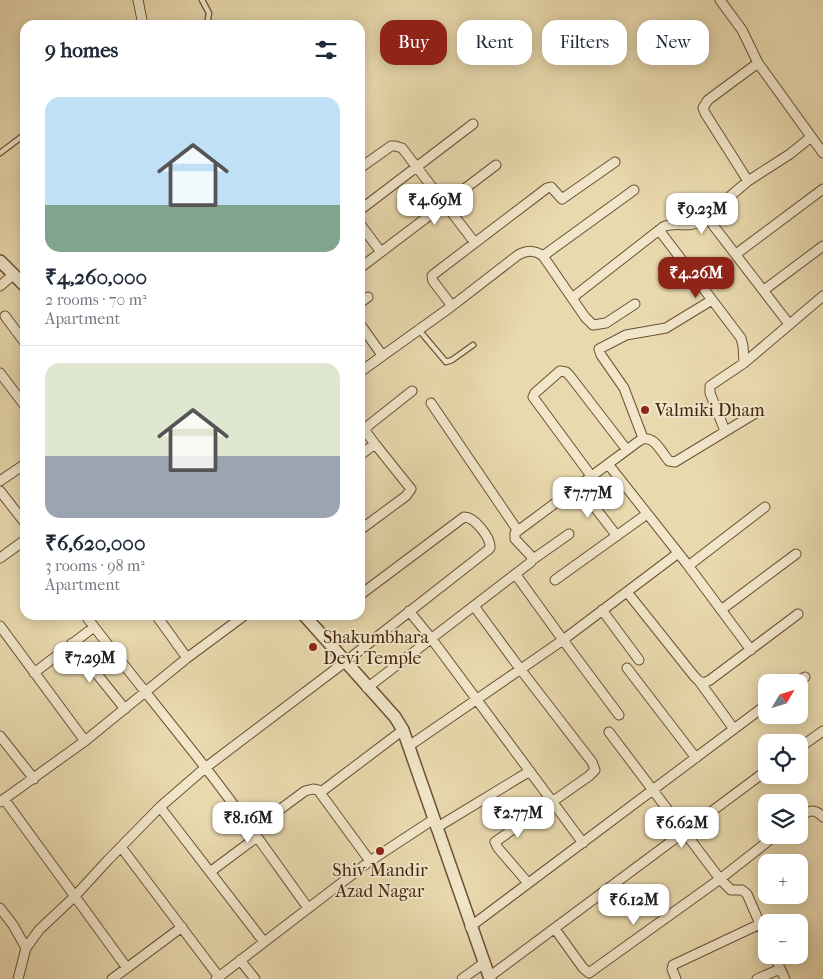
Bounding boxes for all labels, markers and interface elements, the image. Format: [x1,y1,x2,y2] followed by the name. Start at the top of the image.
[380,20,447,65] chip: Buy
[457,20,532,65] chip: Rent
[542,20,627,65] chip: Filters
[637,20,709,65] chip: New
[312,36,340,64] icon: filters
[45,38,118,62] text: 9 homes
[148,130,238,220] icon: home
[394,184,476,226] pin: ₹4.69M
[408,190,462,209] text: ₹4.69M
[661,192,743,235] pin: ₹9.23M
[677,199,727,218] text: ₹9.23M
[655,256,737,299] pin: ₹4.26M
[669,263,723,282] text: ₹4.26M
[45,265,147,289] text: ₹4,260,000
[45,290,147,309] text: 2 rooms · 70 m²
[45,309,120,328] text: Apartment
[148,395,238,485] icon: home
[654,400,765,421] place label: Valmiki Dham
[639,404,651,416] marker: Valmiki Dham
[547,476,629,519] pin: ₹7.77M
[564,483,612,502] text: ₹7.77M
[45,531,145,555] text: ₹6,620,000
[45,556,145,575] text: 3 rooms · 98 m²
[45,575,120,594] text: Apartment
[323,627,429,669] place label: Shakumbhara Devi Temple
[307,641,319,653] marker: Shakumbhara Devi Temple
[49,642,131,684] pin: ₹7.29M
[65,648,115,667] text: ₹7.29M
[758,674,808,724] north arrow
[758,674,808,964] map controls
[758,734,808,784] button: locate
[758,794,808,844] button: layers
[477,796,559,839] pin: ₹2.77M
[207,802,289,844] pin: ₹8.16M
[493,803,543,822] text: ₹2.77M
[641,806,723,849] pin: ₹6.62M
[223,808,273,827] text: ₹8.16M
[656,813,708,832] text: ₹6.62M
[374,845,386,857] marker: Shiv Mandir Azad Nagar
[758,854,808,904] button: +
[332,860,428,902] place label: Shiv Mandir Azad Nagar
[593,884,675,926] pin: ₹6.12M
[609,890,659,909] text: ₹6.12M
[758,914,808,964] button: −

